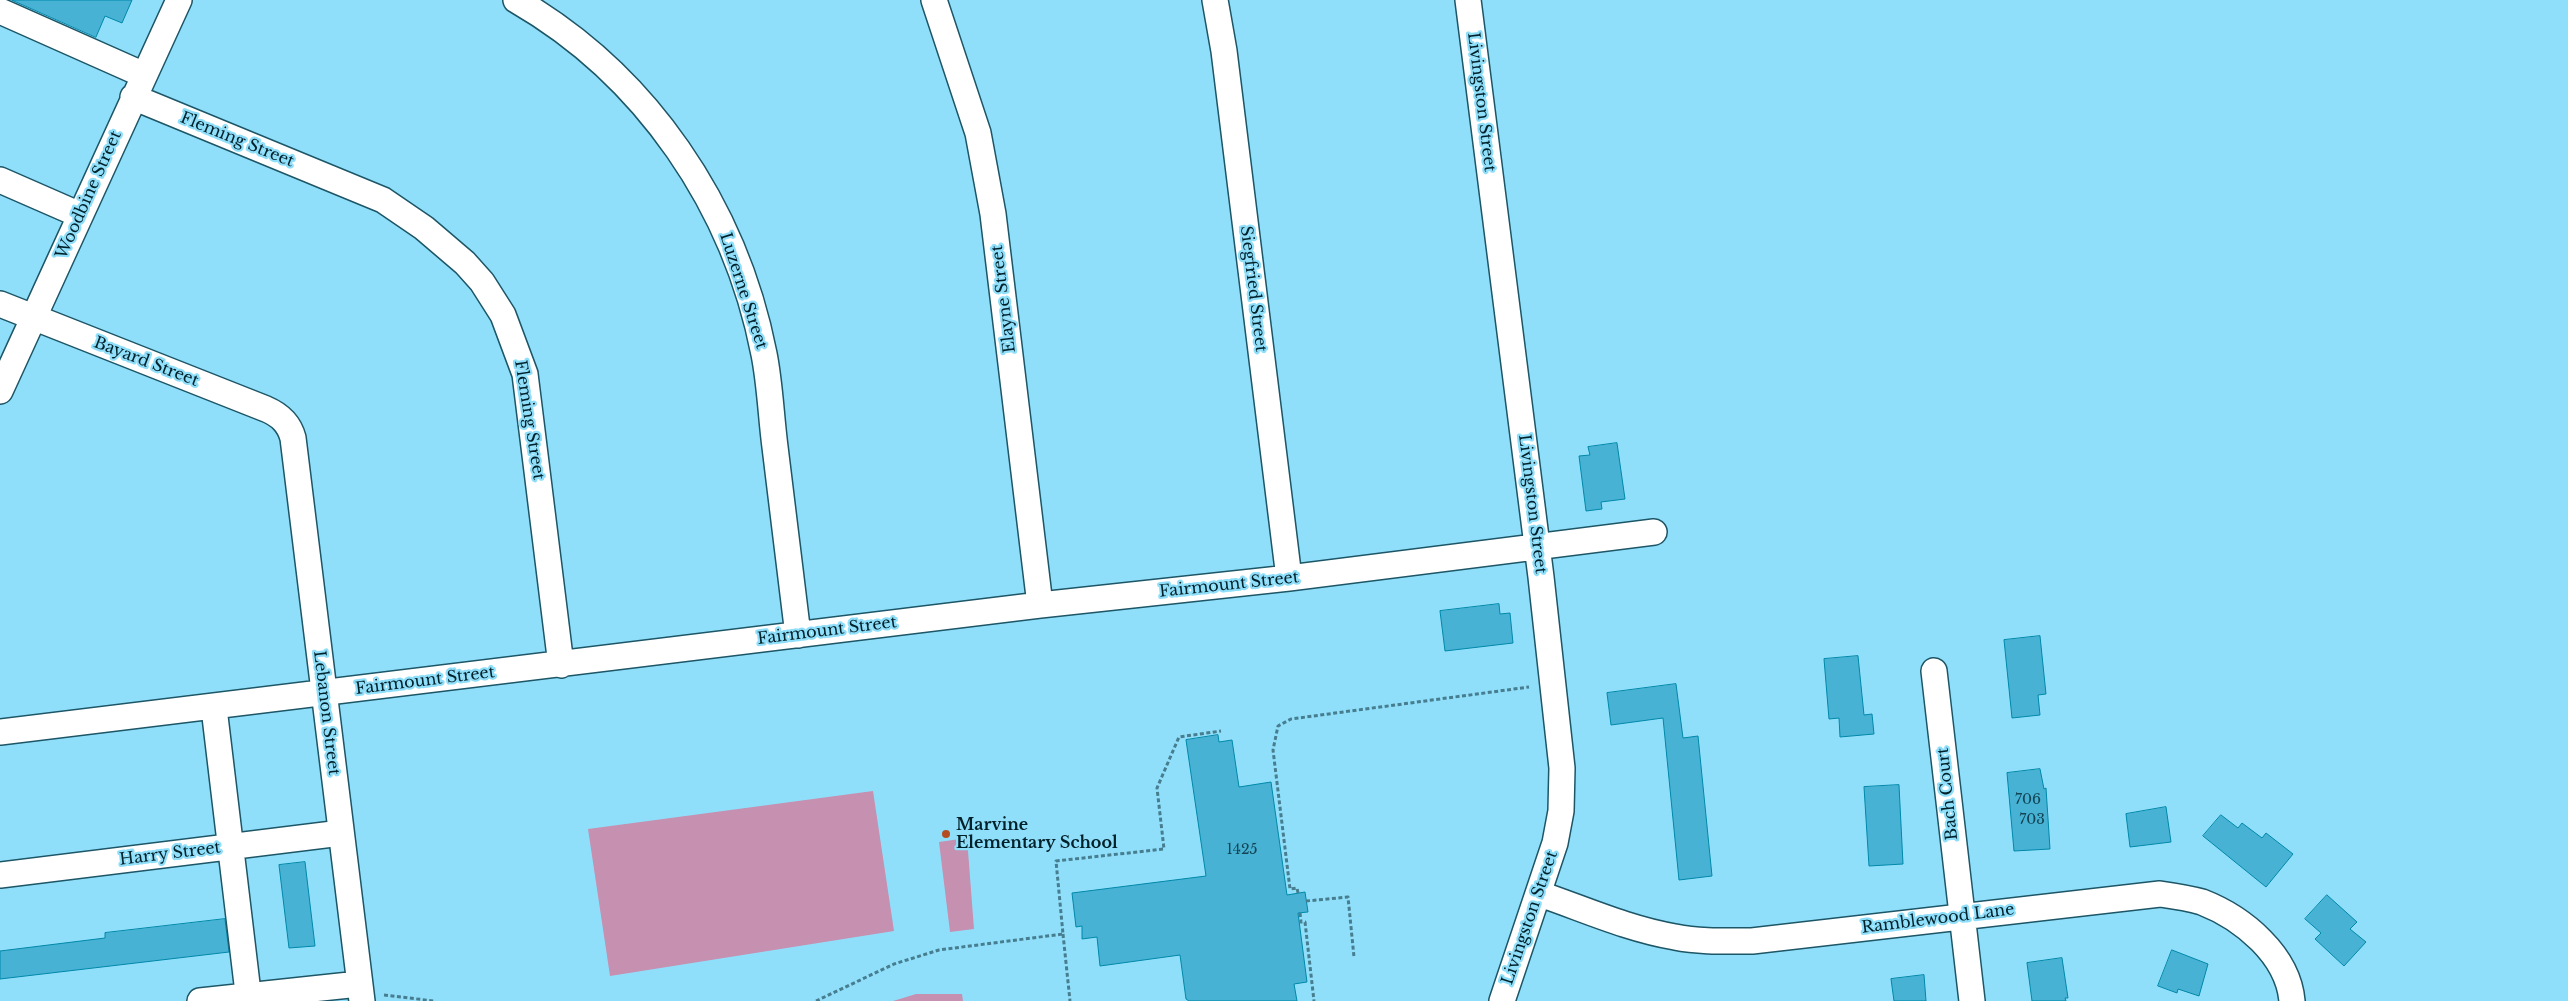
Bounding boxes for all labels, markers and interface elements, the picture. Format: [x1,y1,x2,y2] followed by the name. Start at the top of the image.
[1463,31,1499,173] street label: Livingston Street
[177,108,297,172] street label: Fleming Street
[52,128,126,262] street label: Woodbine Street
[1236,225,1270,353] street label: Siegfried Street
[715,231,771,351] street label: Luzerne Street
[988,244,1020,354] street label: Elayne Street
[91,333,201,391] street label: Bayard Street
[510,359,548,481] street label: Fleming Street
[1514,433,1550,575] street label: Livingston Street
[1158,568,1300,602] street label: Fairmount Street
[756,613,898,649] street label: Fairmount Street
[309,650,343,776] street label: Lebanon Street
[354,663,496,699] street label: Fairmount Street
[1934,747,1962,841] street label: Bach Court
[2015,792,2041,808] house number: 706
[2019,812,2045,828] house number: 703
[956,815,1118,853] place label: Marvine Elementary School
[940,828,952,840] marker: Marvine Elementary School
[118,838,222,870] street label: Harry Street
[1226,842,1258,858] house number: 1425
[1498,849,1562,987] street label: Livingston Street
[1861,900,2015,938] street label: Ramblewood Lane

